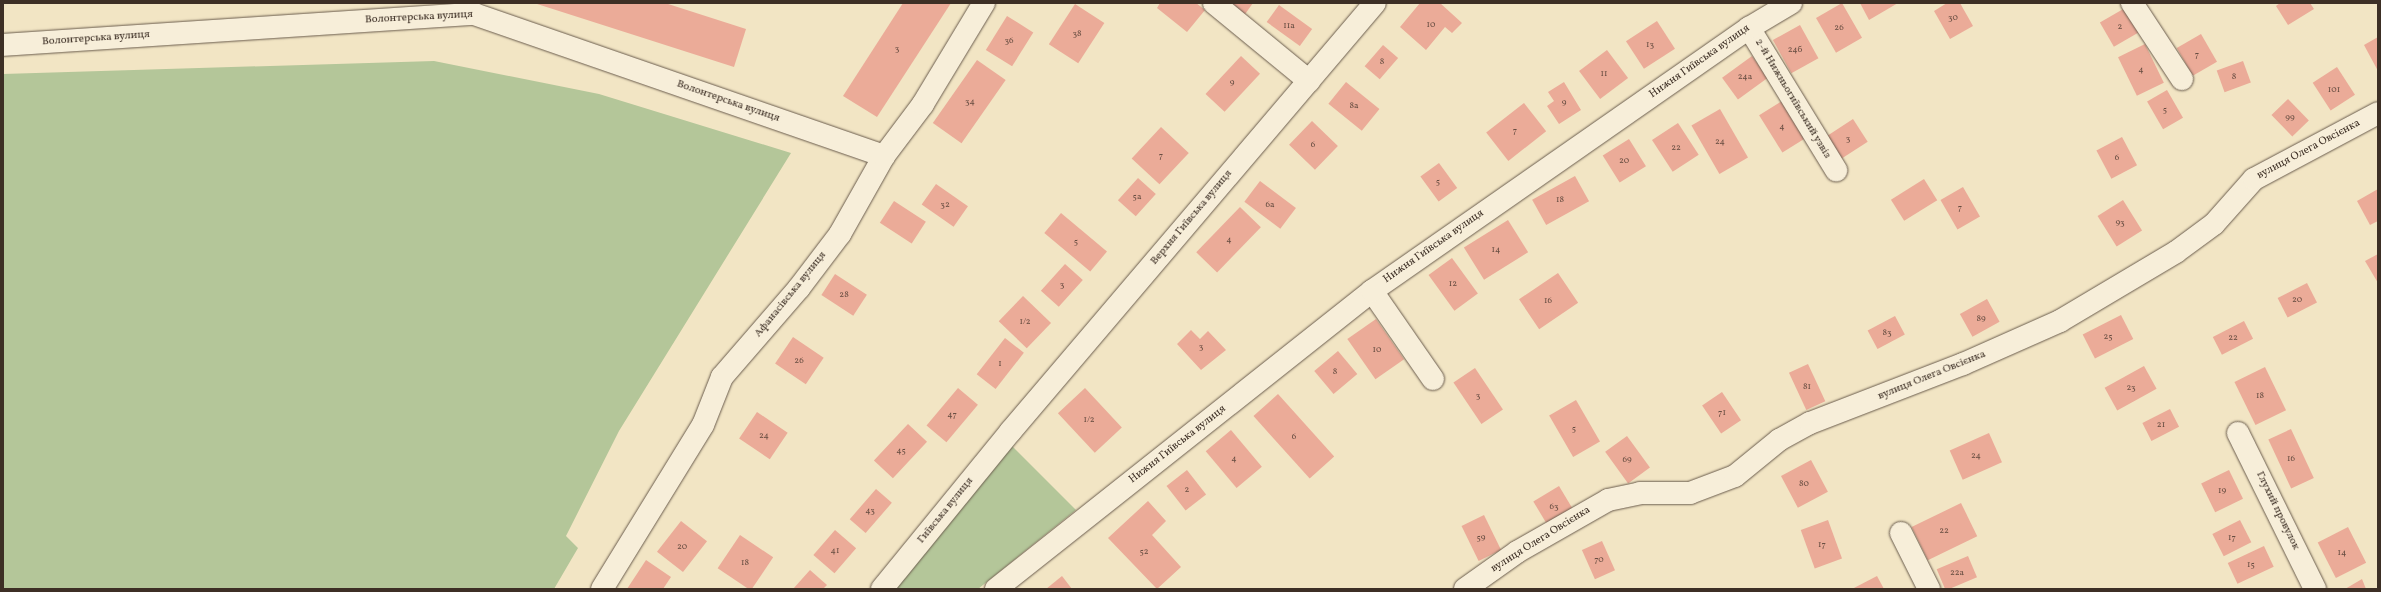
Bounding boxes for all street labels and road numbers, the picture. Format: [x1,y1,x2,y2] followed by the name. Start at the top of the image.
[365,9,473,27] street label: Волонтерська вулиця
[1647,22,1753,102] street label: Нижня Гиївська вулиця
[42,29,150,49] street label: Волонтерська вулиця
[1751,37,1833,161] street label: 2-й Нижньогиївський узвіз
[675,78,781,126] street label: Волонтерська вулиця
[2255,117,2363,183] street label: вулиця Олега Овсієнка
[1148,168,1236,268] street label: Верхня Гиївська вулиця
[1381,207,1487,287] street label: Нижня Гиївська вулиця
[752,249,830,341] street label: Афанасівська вулиця
[1876,348,1988,404] street label: вулиця Олега Овсієнка
[1127,403,1229,487] street label: Нижня Гиївська вулиця
[2252,470,2302,552] street label: Глухий провулок
[915,475,977,547] street label: Гиївська вулиця
[1489,504,1593,576] street label: вулиця Олега Овсієнка

